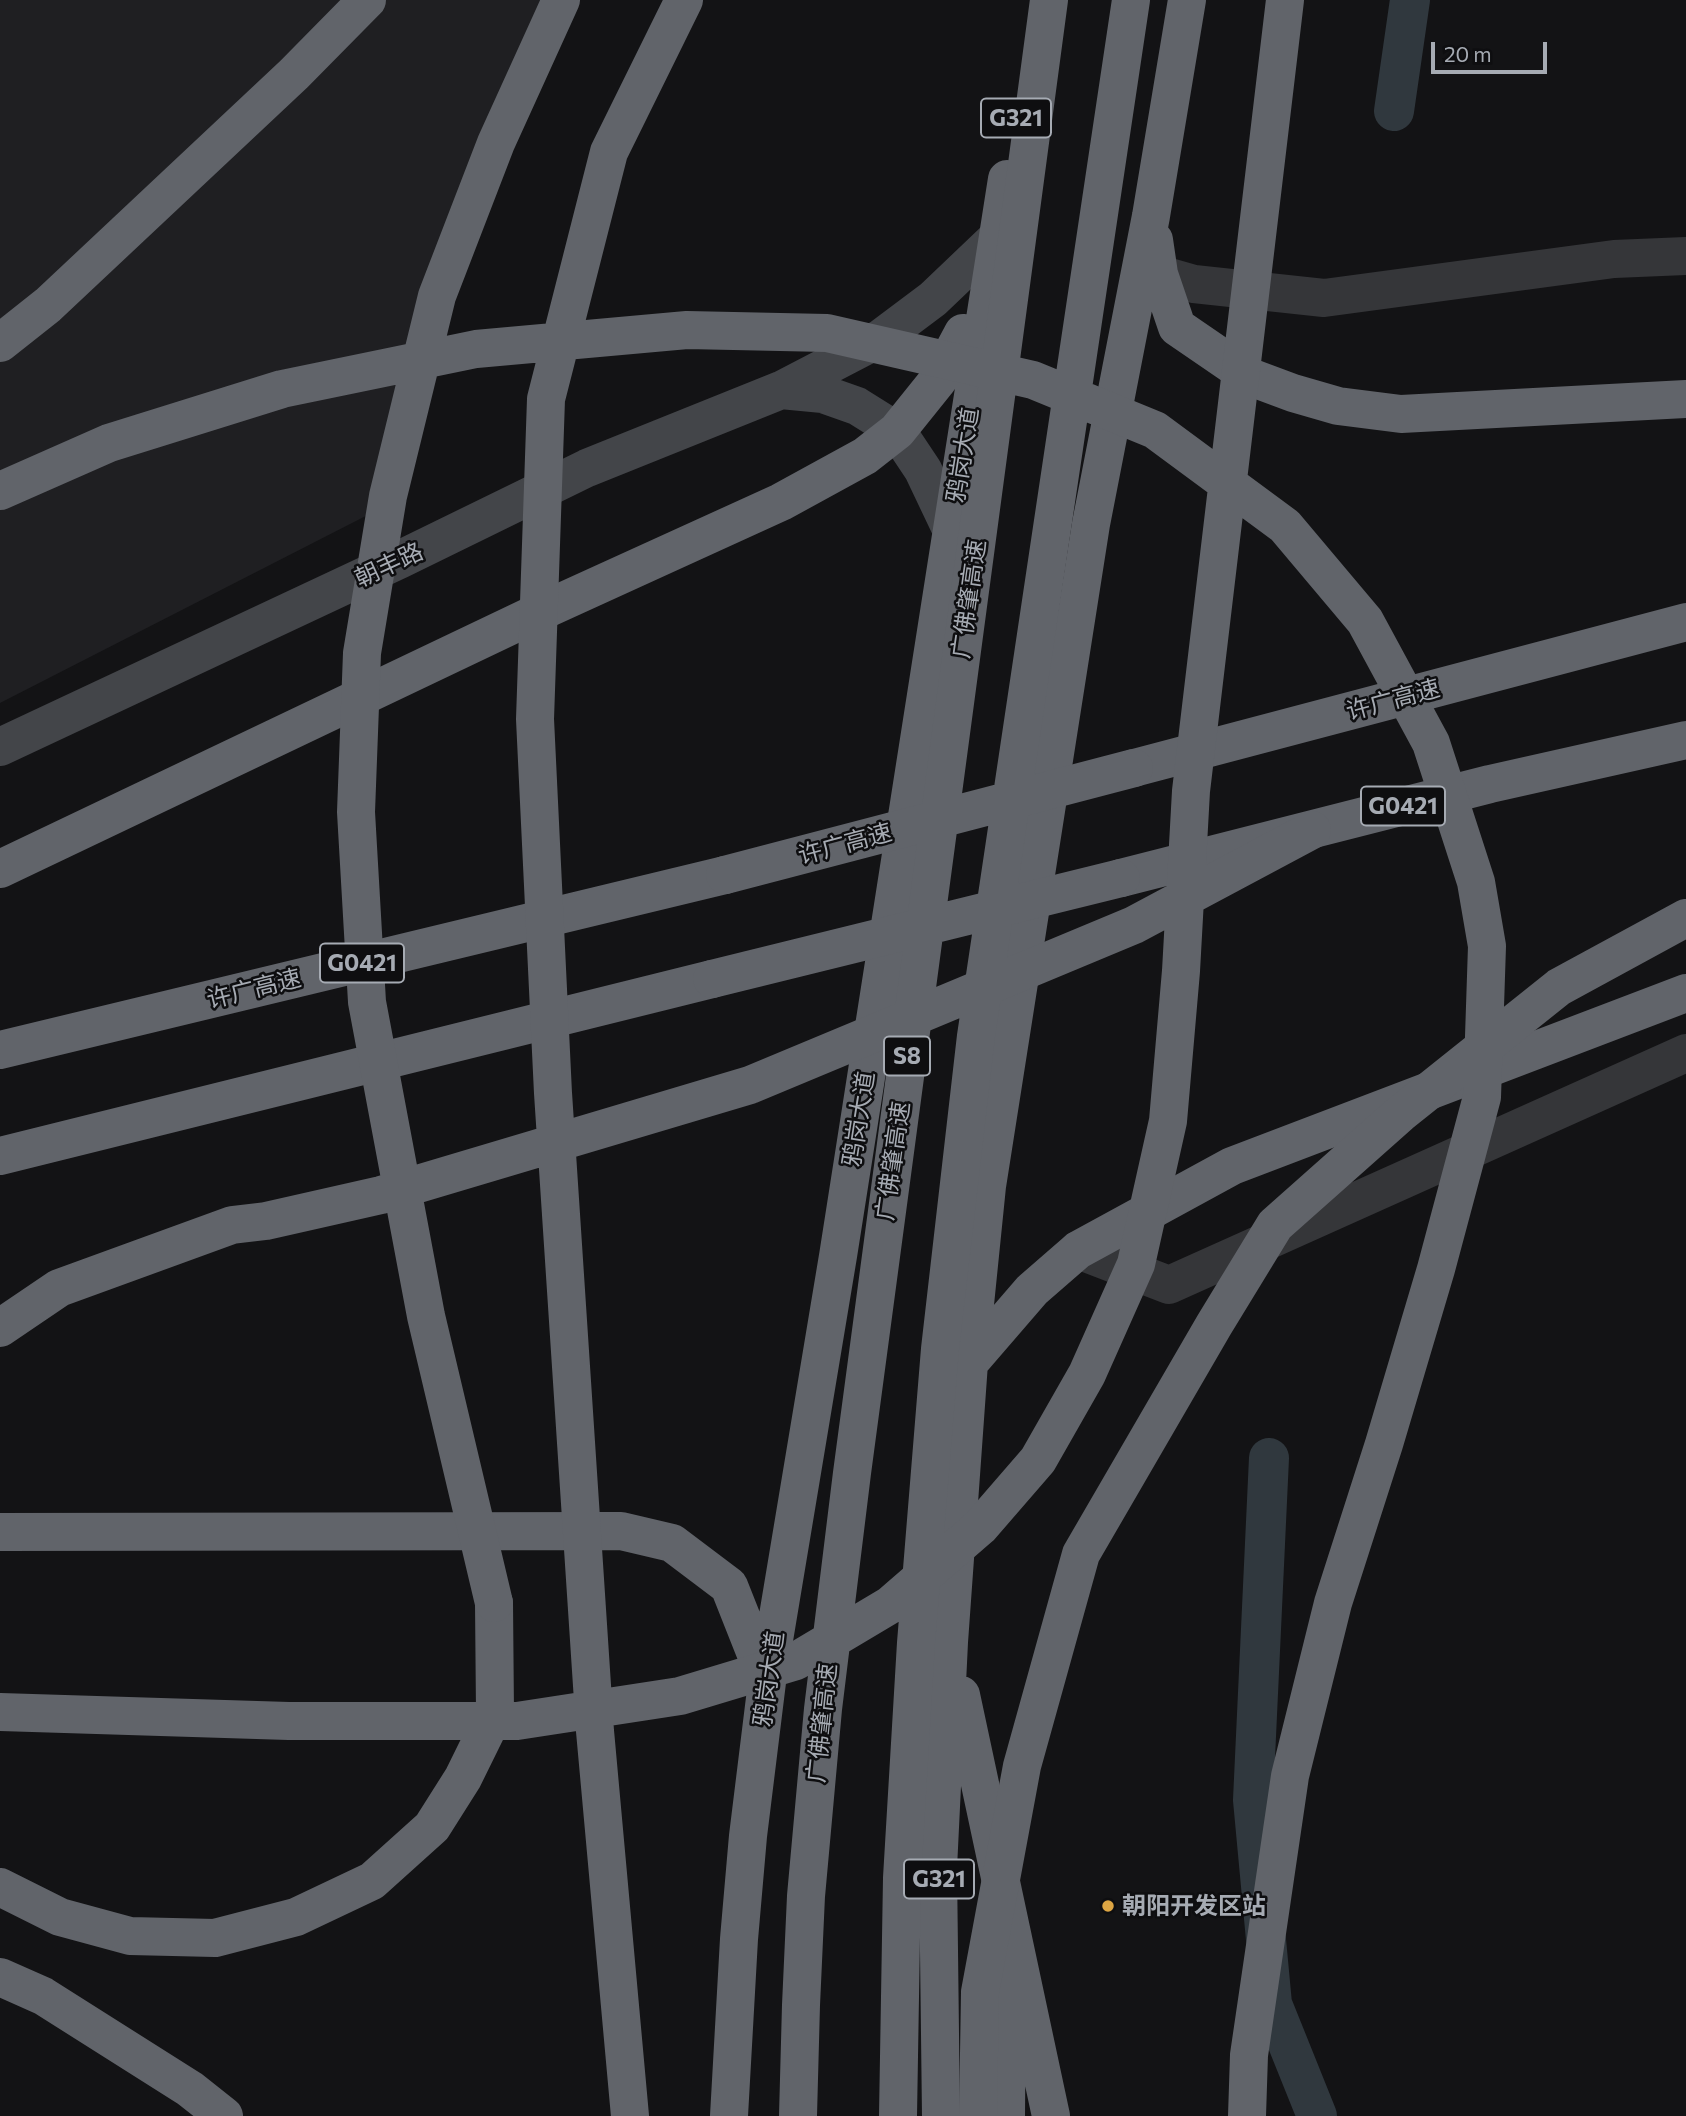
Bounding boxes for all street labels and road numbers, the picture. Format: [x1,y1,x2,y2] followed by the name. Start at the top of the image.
[981,99,1051,138] road number: G321
[941,405,985,505] street label: 鸦岗大道
[350,537,428,593] street label: 朝丰路
[946,538,992,660] street label: 广佛肇高速
[1343,674,1443,726] street label: 许广高速
[1361,786,1445,826] road number: G0421
[795,818,895,870] street label: 许广高速
[320,944,404,982] road number: G0421
[204,963,304,1015] street label: 许广高速
[884,1036,930,1076] road number: S8
[837,1069,881,1169] street label: 鸦岗大道
[870,1100,916,1222] street label: 广佛肇高速
[748,1629,790,1729] street label: 鸦岗大道
[801,1662,843,1784] street label: 广佛肇高速
[904,1860,974,1898] road number: G321

